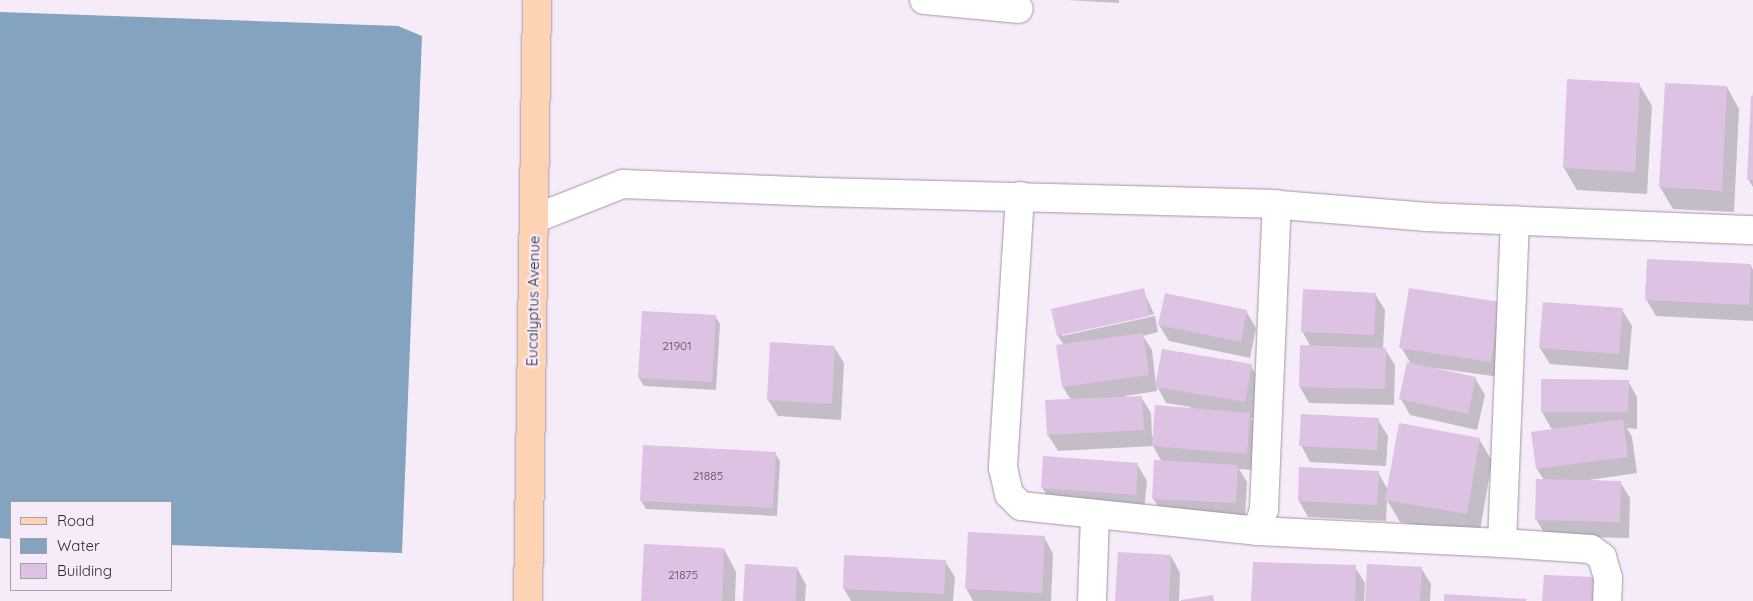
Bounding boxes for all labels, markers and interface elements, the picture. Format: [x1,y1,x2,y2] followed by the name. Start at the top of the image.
[523,236,543,366] street label: Eucalyptus Avenue
[662,339,692,353] house number: 21901
[693,469,723,483] house number: 21885
[10,501,172,591] legend
[57,511,94,530] text: Road
[57,536,100,555] text: Water
[57,561,112,580] text: Building
[668,568,698,582] house number: 21875

